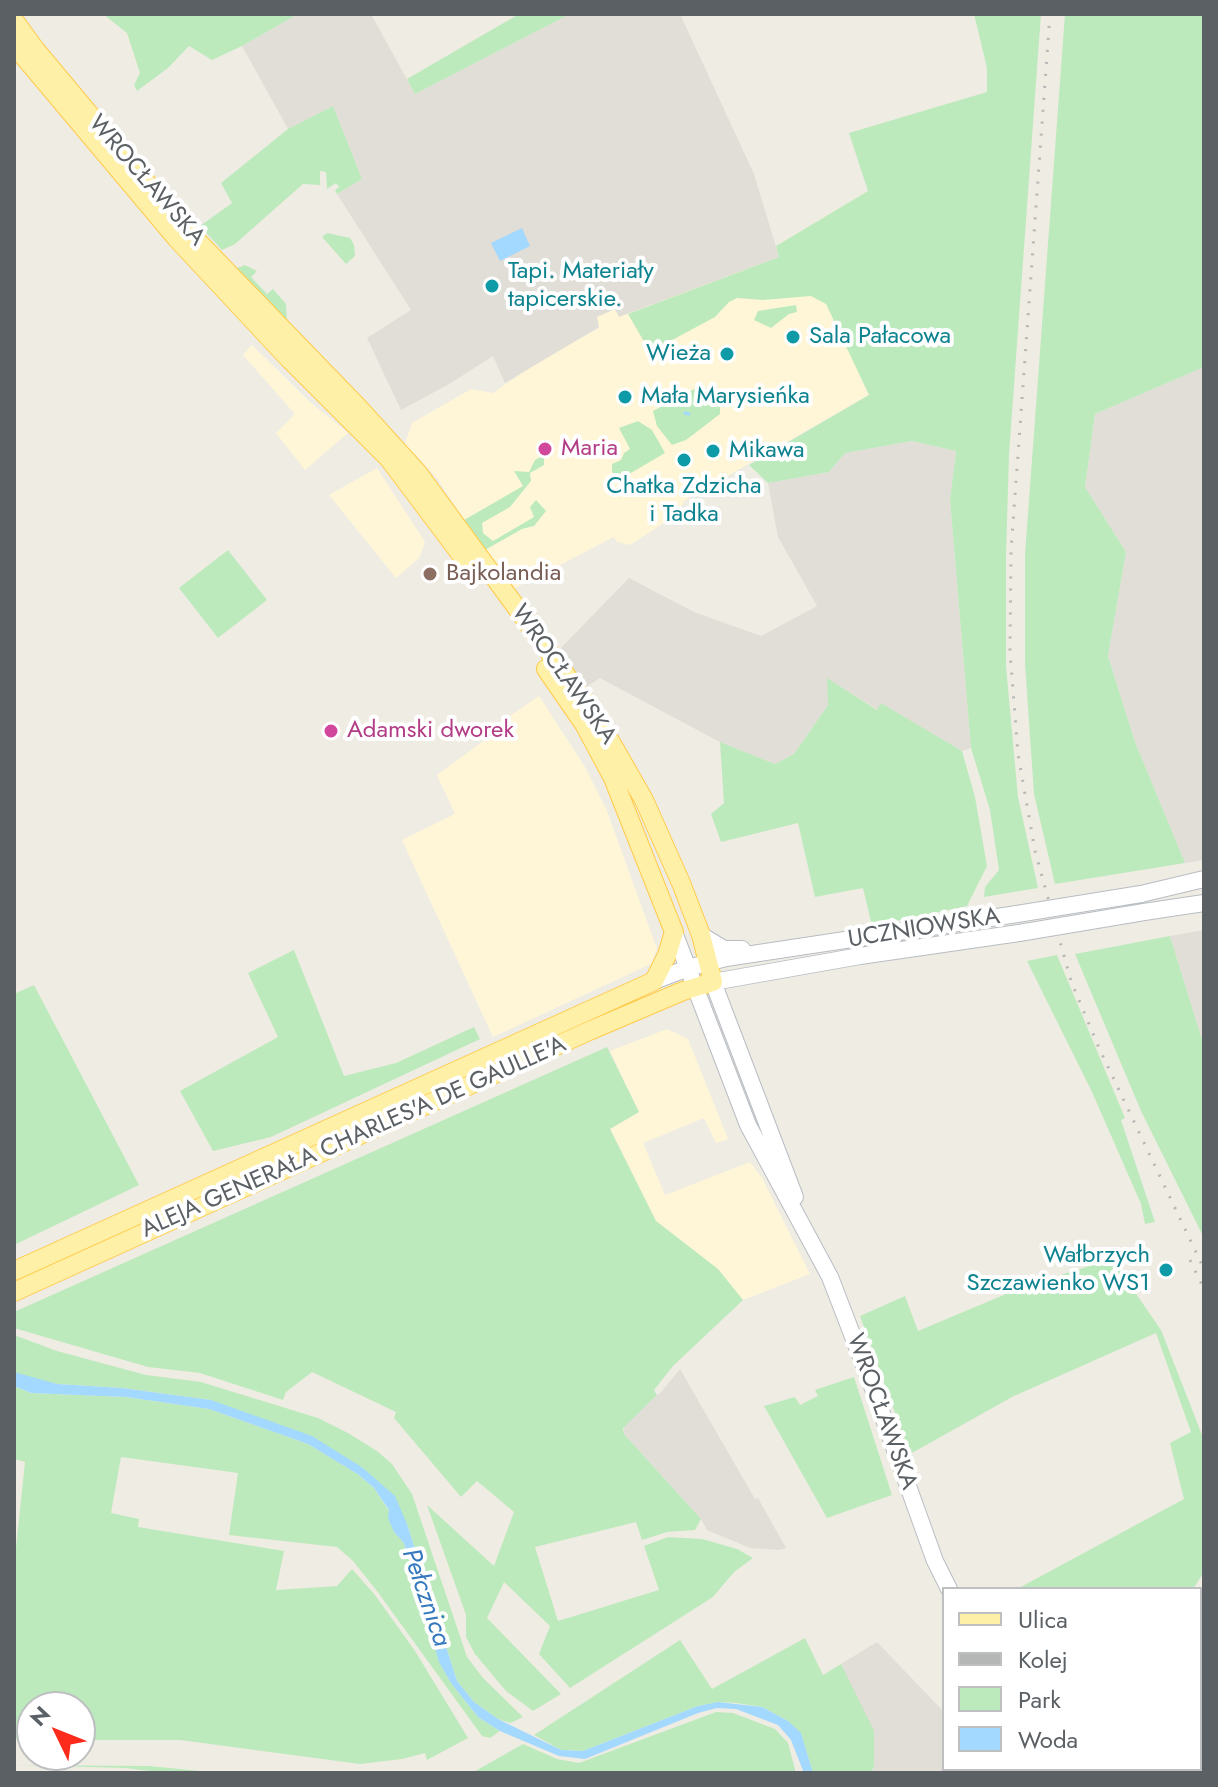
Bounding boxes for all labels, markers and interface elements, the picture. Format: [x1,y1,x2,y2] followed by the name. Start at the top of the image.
[81,110,211,252] street label: WROCŁAWSKA
[508,258,654,314] place label: Tapi. Materiały tapicerskie.
[483,277,501,295] marker: Tapi. Materiały tapicerskie.
[809,323,951,351] place label: Sala Pałacowa
[784,328,802,346] marker: Sala Pałacowa
[646,340,711,368] place label: Wieża
[718,345,736,363] marker: Wieża
[641,383,810,411] place label: Mała Marysieńka
[616,388,634,406] marker: Mała Marysieńka
[561,435,618,463] place label: Maria
[729,437,805,465] place label: Mikawa
[536,440,554,458] marker: Maria
[704,442,722,460] marker: Mikawa
[675,451,693,469] marker: Chatka Zdzicha i Tadka
[606,473,762,529] place label: Chatka Zdzicha i Tadka
[446,560,561,588] place label: Bajkolandia
[421,565,439,583] marker: Bajkolandia
[504,600,622,750] street label: WROCŁAWSKA
[347,717,514,745] place label: Adamski dworek
[322,722,340,740] marker: Adamski dworek
[846,903,1002,955] street label: UCZNIOWSKA
[137,1031,571,1245] street label: ALEJA GENERAŁA CHARLES'A DE GAULLE'A
[966,1242,1150,1298] place label: Wałbrzych Szczawienko WS1
[1157,1261,1175,1279] marker: Wałbrzych Szczawienko WS1
[839,1330,923,1494] street label: WROCŁAWSKA
[394,1545,456,1651] water label: Pełcznica
[942,1587,1202,1771] legend
[1018,1602,1068,1637] text: Ulica
[1018,1642,1068,1677] text: Kolej
[1018,1682,1061,1717] text: Park
[16,1691,96,1771] north arrow
[22,1699,58,1733] text: N
[1018,1722,1078,1757] text: Woda

